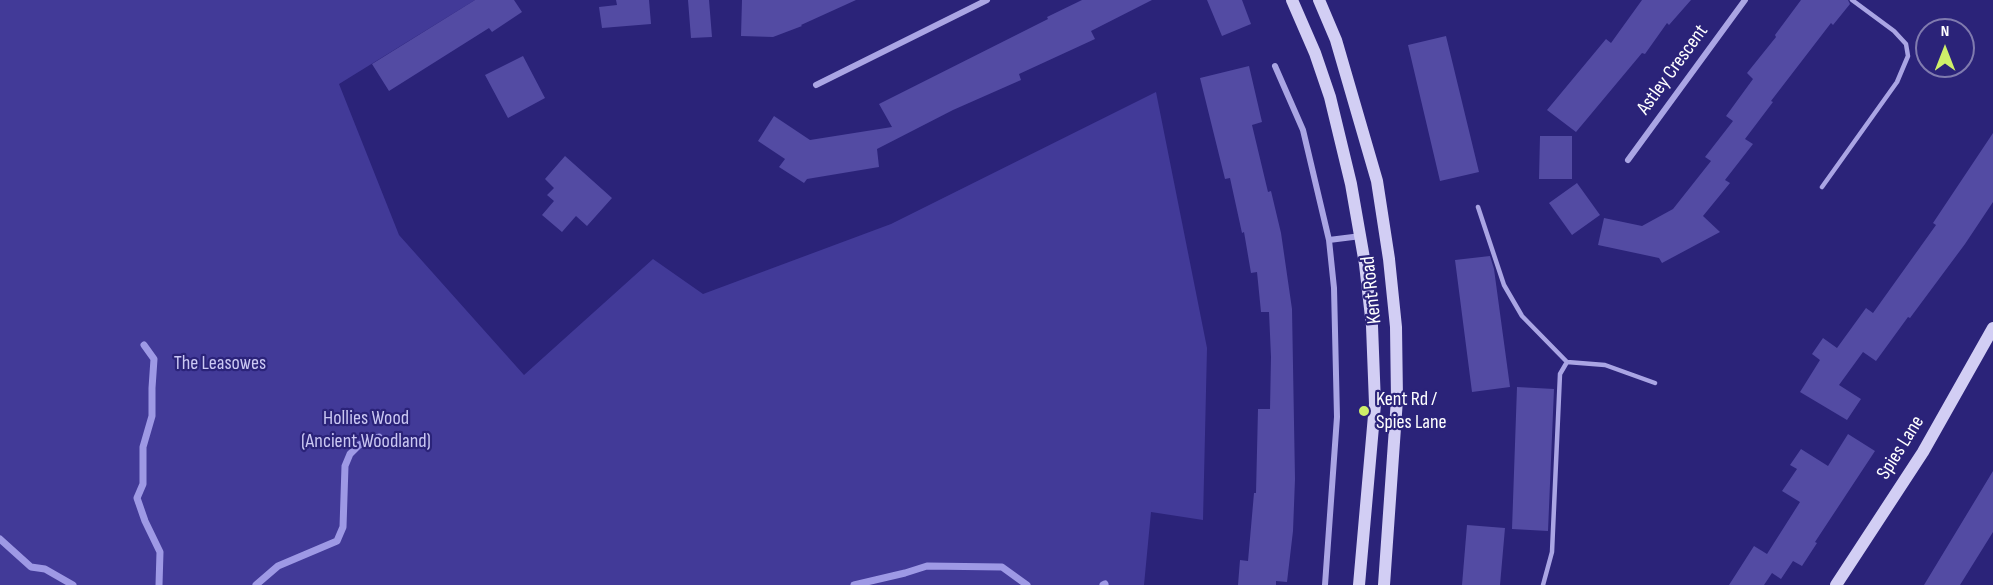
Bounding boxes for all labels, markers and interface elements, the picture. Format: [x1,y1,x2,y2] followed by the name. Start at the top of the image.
[1915,18,1975,78] north arrow
[1632,20,1714,120] street label: Astley Crescent
[1941,22,1949,41] text: N
[1357,255,1387,325] street label: Kent Road
[174,352,266,376] park label: The Leasowes
[1376,388,1447,435] place label: Kent Rd / Spies Lane
[1357,404,1371,418] marker: Kent Rd / Spies Lane
[301,407,431,454] park label: Hollies Wood (Ancient Woodland)
[1872,412,1930,484] street label: Spies Lane

